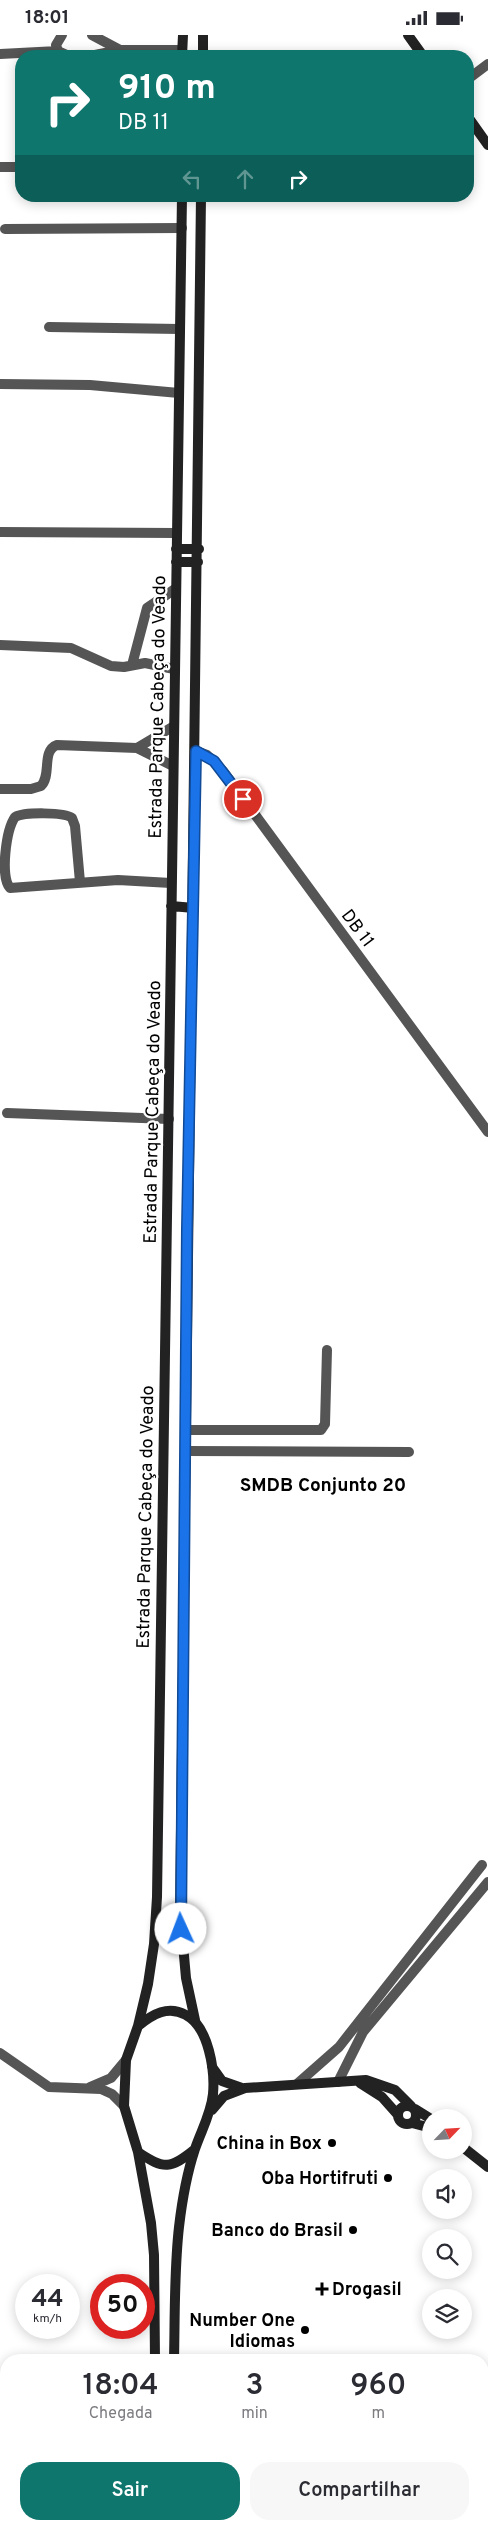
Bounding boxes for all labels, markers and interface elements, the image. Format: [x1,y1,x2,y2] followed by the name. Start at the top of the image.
[25,6,69,30] text: 18:01
[118,67,216,111] text: 910 m
[35,70,100,135] icon: right
[118,110,169,137] text: DB 11
[178,165,206,193] icon: left
[231,165,259,193] icon: ahead
[284,165,312,193] icon: right
[145,575,172,839] street label: Estrada Parque Cabeça do Veado
[222,778,264,820] pin
[229,785,257,813] icon: arrive
[335,905,379,952] street label: DB 11
[140,980,167,1244] street label: Estrada Parque Cabeça do Veado
[133,1385,160,1649] street label: Estrada Parque Cabeça do Veado
[240,1474,406,1498] district label: SMDB Conjunto 20
[154,1902,206,1954] position arrow
[422,2109,472,2159] north arrow
[422,2109,472,2339] map controls
[217,2133,322,2156] place label: China in Box
[326,2137,338,2149] marker: China in Box
[261,2168,378,2191] place label: Oba Hortifruti
[422,2169,472,2219] button: sound
[382,2172,394,2184] marker: Oba Hortifruti
[211,2220,343,2243] place label: Banco do Brasil
[347,2224,359,2236] marker: Banco do Brasil
[422,2229,472,2279] button: search
[90,2274,155,2339] speed limit sign: 50
[332,2279,402,2302] place label: Drogasil
[316,2283,328,2295] marker: Drogasil
[31,2284,64,2316] text: 44
[422,2289,472,2339] button: layers
[189,2310,295,2354] place label: Number One Idiomas
[33,2311,62,2327] text: km/h
[299,2324,311,2336] marker: Number One Idiomas
[83,2368,159,2405] text: 18:04
[246,2368,264,2405] text: 3
[350,2368,406,2405] text: 960
[89,2404,152,2424] text: Chegada
[241,2404,268,2424] text: min
[372,2404,385,2424] text: m
[20,2462,240,2520] button: Sair
[250,2462,469,2520] button: Compartilhar

